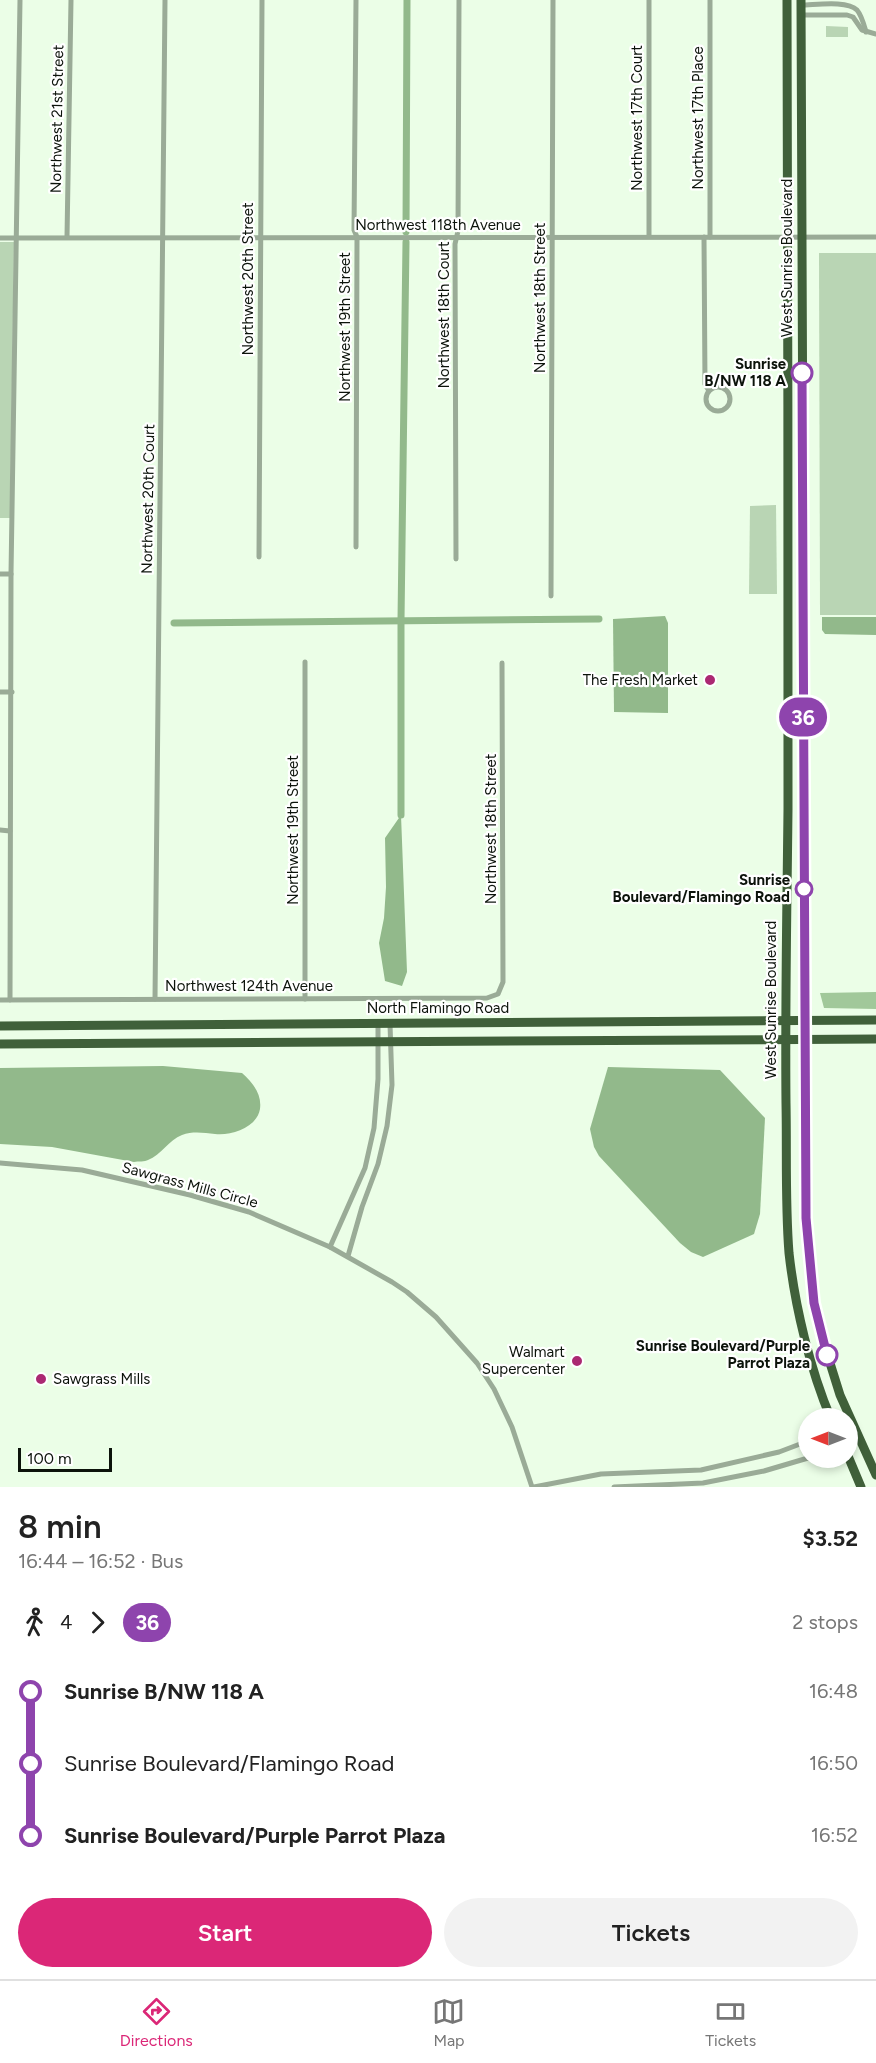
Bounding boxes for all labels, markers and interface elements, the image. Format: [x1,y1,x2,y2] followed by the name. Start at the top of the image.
[47,44,67,193] street label: Northwest 21st Street
[628,45,646,191] street label: Northwest 17th Court
[689,46,707,190] street label: Northwest 17th Place
[778,179,796,337] street label: West Sunrise Boulevard
[239,202,257,356] street label: Northwest 20th Street
[355,216,521,234] street label: Northwest 118th Avenue
[531,222,549,373] street label: Northwest 18th Street
[435,241,453,389] street label: Northwest 18th Court
[336,252,354,402] street label: Northwest 19th Street
[704,355,787,390] place label: Sunrise B/NW 118 A
[791,362,813,384] marker: Sunrise B/NW 118 A
[138,424,158,574] street label: Northwest 20th Court
[583,671,698,689] place label: The Fresh Market
[703,673,717,687] marker: The Fresh Market
[776,698,830,736] line badge: 36
[791,705,815,730] text: 36
[482,753,500,904] street label: Northwest 18th Street
[284,755,302,905] street label: Northwest 19th Street
[613,871,791,906] place label: Sunrise Boulevard/Flamingo Road
[795,880,813,898] marker: Sunrise Boulevard/Flamingo Road
[762,921,780,1079] street label: West Sunrise Boulevard
[165,977,333,995] street label: Northwest 124th Avenue
[367,999,509,1017] street label: North Flamingo Road
[120,1158,260,1212] street label: Sawgrass Mills Circle
[636,1337,811,1372] place label: Sunrise Boulevard/Purple Parrot Plaza
[482,1343,565,1378] place label: Walmart Supercenter
[816,1344,838,1366] marker: Sunrise Boulevard/Purple Parrot Plaza
[570,1354,584,1368] marker: Walmart Supercenter
[53,1370,150,1388] place label: Sawgrass Mills
[34,1372,48,1386] marker: Sawgrass Mills
[798,1408,858,1468] north arrow
[798,1408,858,1468] map controls
[18,1445,112,1472] scale bar
[27,1449,72,1468] text: 100 m
[18,1507,102,1546] text: 8 min
[803,1525,858,1552] text: $3.52
[18,1549,183,1573] text: 16:44 – 16:52 · Bus
[18,1606,51,1639] icon: walk
[81,1606,114,1639] icon: forward
[60,1610,72,1634] text: 4
[135,1610,159,1635] text: 36
[792,1610,858,1634] text: 2 stops
[64,1678,264,1705] text: Sunrise B/NW 118 A
[809,1679,858,1703] text: 16:48
[64,1750,395,1777] text: Sunrise Boulevard/Flamingo Road
[809,1751,858,1775] text: 16:50
[64,1822,446,1849] text: Sunrise Boulevard/Purple Parrot Plaza
[811,1823,858,1847] text: 16:52
[18,1898,432,1967] button: Start
[444,1898,858,1967] button: Tickets
[120,1995,193,2050] tab: Directions
[432,1995,465,2050] tab: Map
[705,1995,756,2050] tab: Tickets

